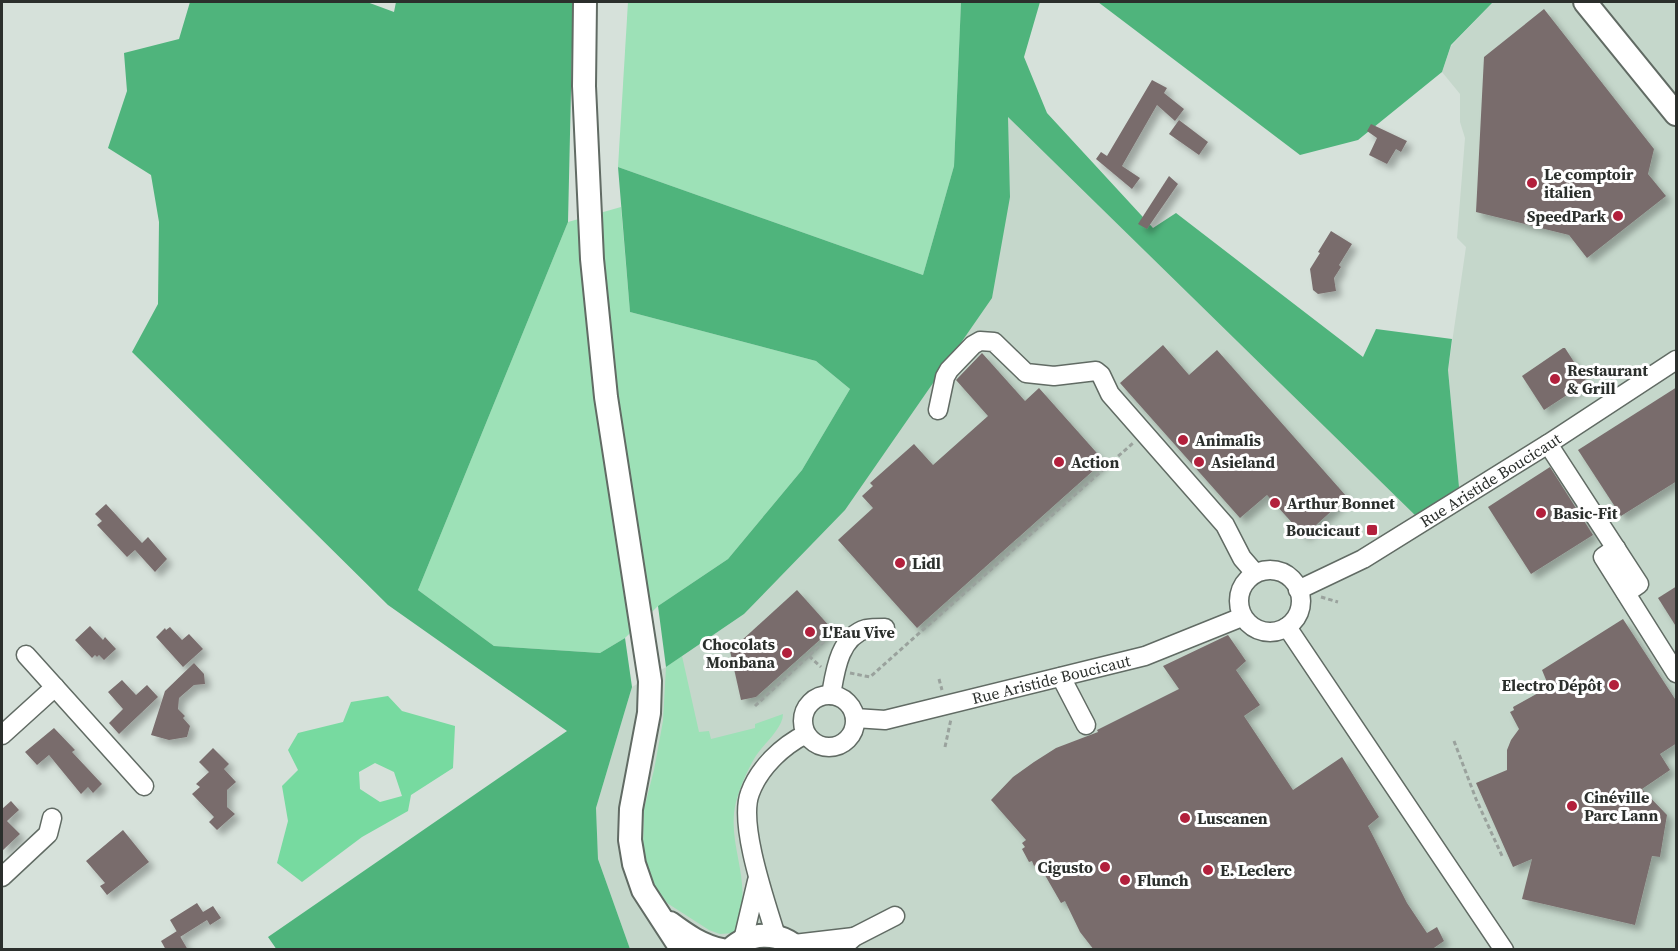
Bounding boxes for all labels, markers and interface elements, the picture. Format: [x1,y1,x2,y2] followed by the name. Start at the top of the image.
[1544,163,1634,203] place label: Le comptoir italien
[1525,176,1539,190] marker: Le comptoir italien
[1527,205,1606,227] place label: SpeedPark
[1611,209,1625,223] marker: SpeedPark
[1567,359,1648,399] place label: Restaurant & Grill
[1548,372,1562,386] marker: Restaurant & Grill
[1416,427,1566,532] street label: Rue Aristide Boucicaut
[1195,429,1261,451] place label: Animalis
[1176,433,1190,447] marker: Animalis
[1071,451,1119,473] place label: Action
[1211,451,1275,473] place label: Asieland
[1052,455,1066,469] marker: Action
[1192,455,1206,469] marker: Asieland
[1287,492,1395,514] place label: Arthur Bonnet
[1268,496,1282,510] marker: Arthur Bonnet
[1553,502,1618,524] place label: Basic-Fit
[1534,506,1548,520] marker: Basic-Fit
[1286,519,1360,541] place label: Boucicaut
[1365,523,1379,537] marker: Boucicaut
[912,552,941,574] place label: Lidl
[893,556,907,570] marker: Lidl
[822,621,895,643] place label: L'Eau Vive
[803,625,817,639] marker: L'Eau Vive
[702,633,775,673] place label: Chocolats Monbana
[780,646,794,660] marker: Chocolats Monbana
[970,649,1133,709] street label: Rue Aristide Boucicaut
[1501,674,1602,696] place label: Electro Dépôt
[1607,678,1621,692] marker: Electro Dépôt
[1584,786,1658,826] place label: Cinéville Parc Lann
[1565,799,1579,813] marker: Cinéville Parc Lann
[1197,807,1268,829] place label: Luscanen
[1178,811,1192,825] marker: Luscanen
[1038,856,1093,878] place label: Cigusto
[1220,859,1292,881] place label: E. Leclerc
[1098,860,1112,874] marker: Cigusto
[1201,863,1215,877] marker: E. Leclerc
[1137,869,1189,891] place label: Flunch
[1118,873,1132,887] marker: Flunch

